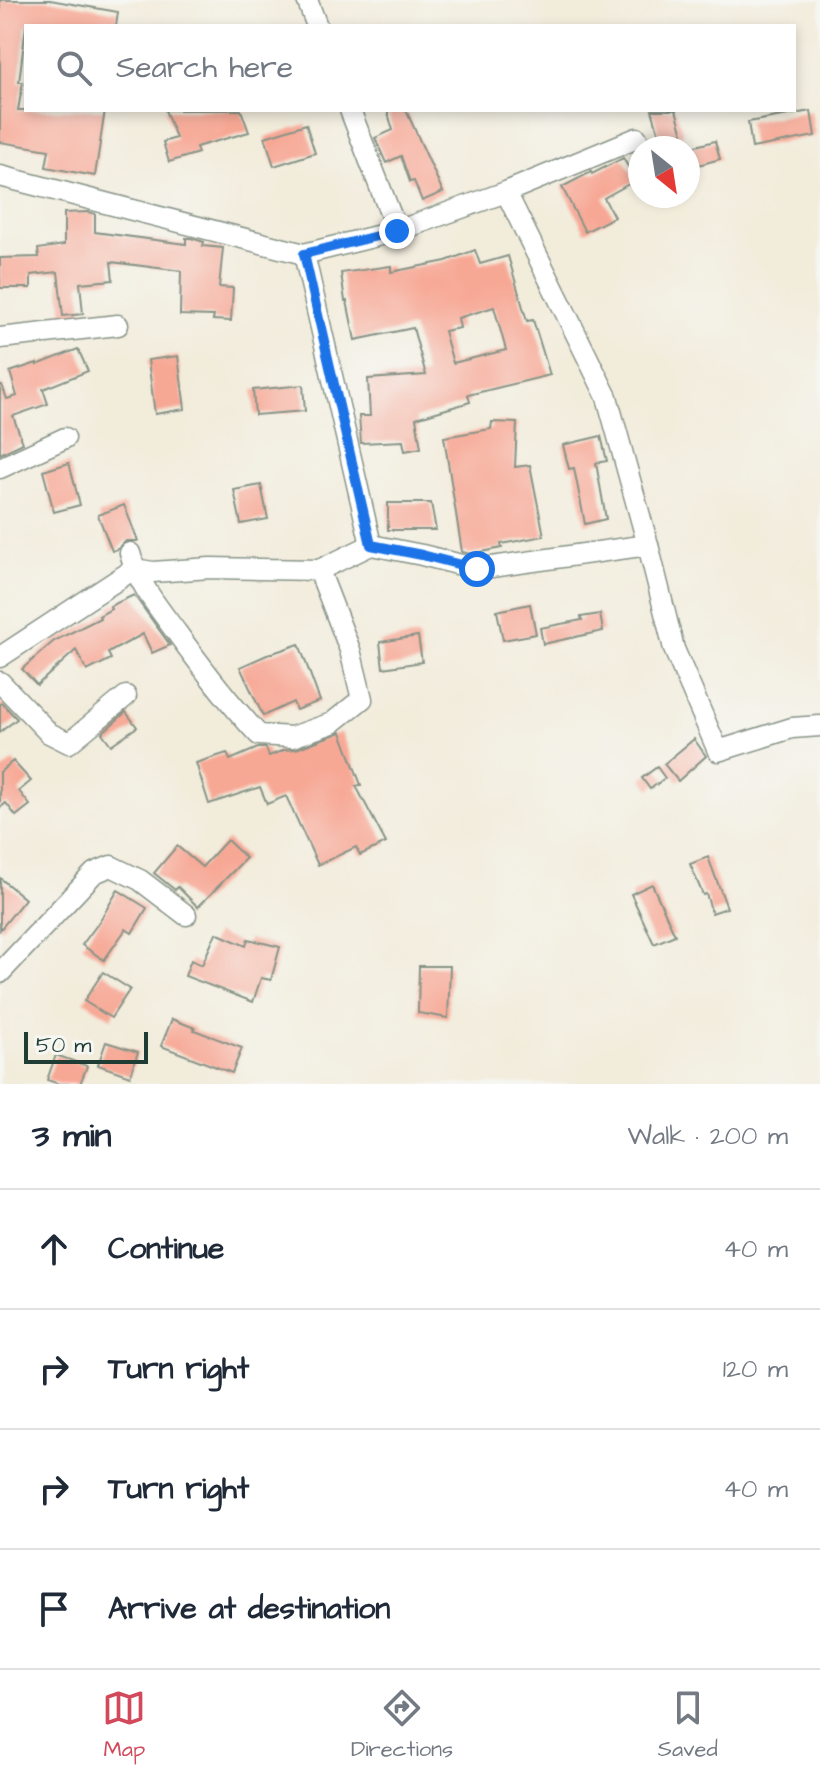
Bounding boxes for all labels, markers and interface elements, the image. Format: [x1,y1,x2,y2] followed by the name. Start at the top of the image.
[24,24,796,112] search box
[52,46,96,90] icon: search
[116,47,293,89] text: Search here
[628,136,700,208] north arrow
[379,213,415,249] route end
[459,551,495,587] route start
[24,1028,148,1064] scale bar
[36,1030,91,1061] text: 50 m
[32,1112,112,1160] text: 3 min
[627,1118,788,1154] text: Walk · 200 m
[32,1227,76,1271] icon: ahead
[108,1228,224,1270] text: Continue
[723,1231,788,1267] text: 40 m
[32,1347,76,1391] icon: right
[108,1348,249,1390] text: Turn right
[723,1351,788,1387] text: 120 m
[32,1467,76,1511] icon: right
[108,1468,249,1510] text: Turn right
[723,1471,788,1507] text: 40 m
[32,1587,76,1631] icon: arrive
[108,1588,390,1630] text: Arrive at destination
[102,1686,146,1765] tab: Map
[351,1686,453,1765] tab: Directions
[658,1686,718,1765] tab: Saved

